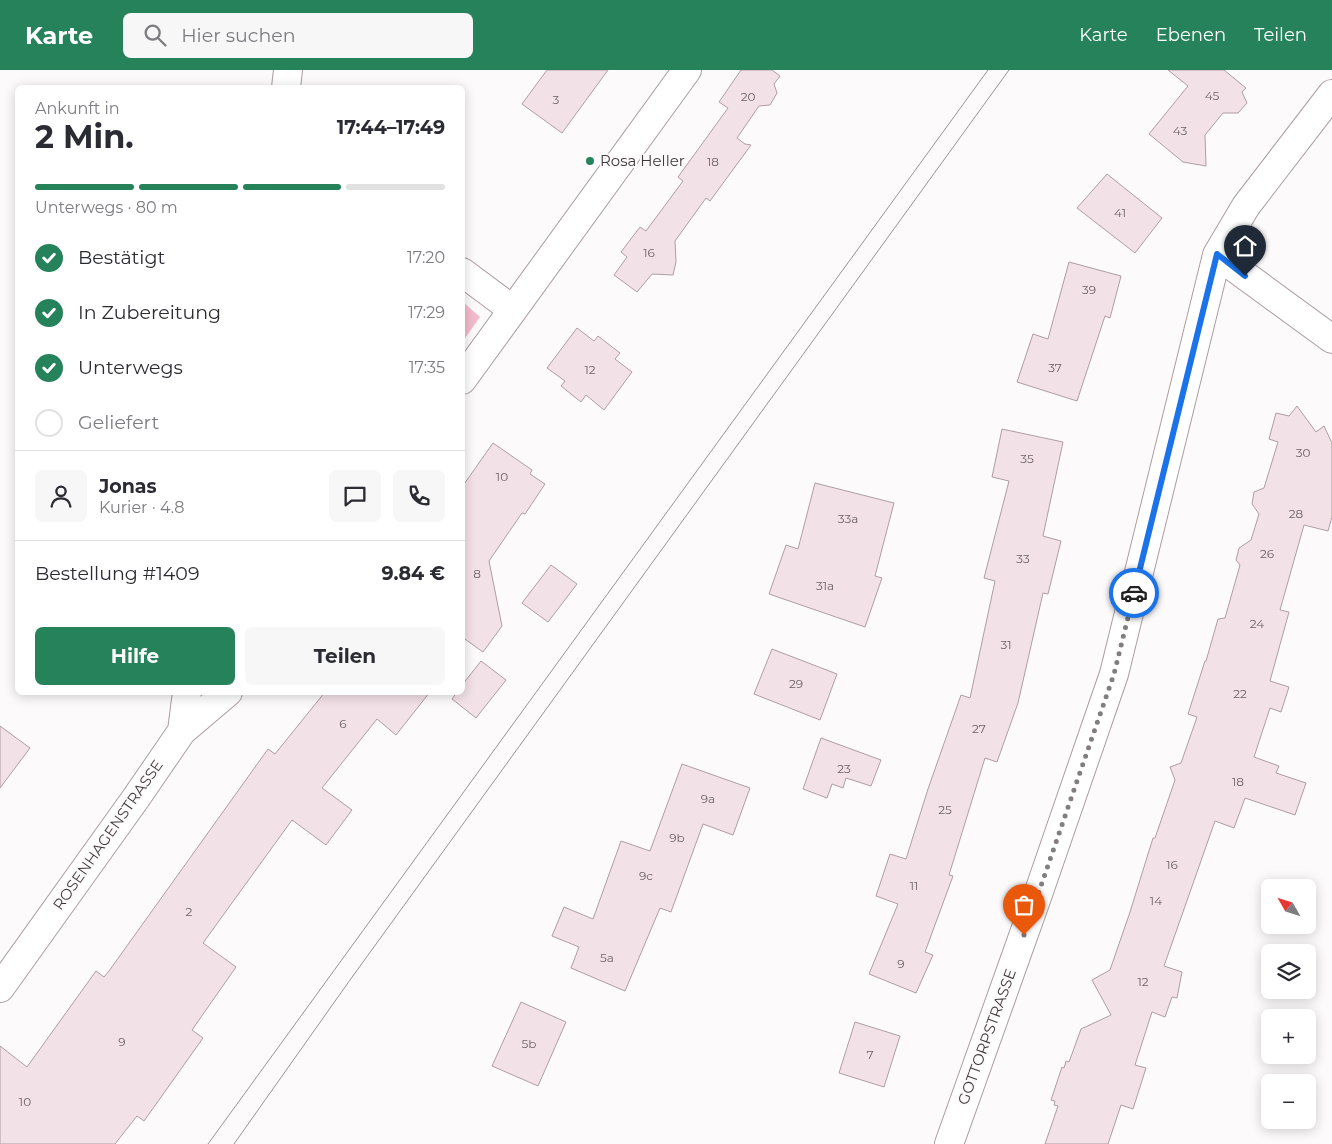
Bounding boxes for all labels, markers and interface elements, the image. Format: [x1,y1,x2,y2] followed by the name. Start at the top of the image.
[123,13,473,58] search box
[25,21,93,50] text: Karte
[141,21,169,49] icon: search
[181,24,296,47] text: Hier suchen
[1079,24,1128,46] text: Karte
[1156,24,1226,46] text: Ebenen
[1254,24,1307,46] text: Teilen
[1205,88,1220,103] house number: 45
[741,89,755,104] house number: 20
[553,92,560,107] house number: 3
[35,99,120,118] text: Ankunft in
[337,116,445,139] text: 17:44–17:49
[35,117,134,156] text: 2 Min.
[1173,123,1187,138] house number: 43
[600,151,685,170] place label: Rosa Heller
[707,154,719,169] house number: 18
[584,155,596,167] marker: Rosa Heller
[35,198,178,217] text: Unterwegs · 80 m
[1114,205,1126,220] house number: 41
[1224,225,1266,276] pin
[1231,232,1259,260] icon: home
[35,244,63,272] icon: check
[643,245,655,260] house number: 16
[78,246,165,269] text: Bestätigt
[407,248,445,267] text: 17:20
[1082,282,1096,297] house number: 39
[35,299,63,327] icon: check
[78,301,221,324] text: In Zubereitung
[408,303,445,322] text: 17:29
[35,354,63,382] icon: check
[78,356,183,379] text: Unterwegs
[409,358,445,377] text: 17:35
[1048,360,1062,375] house number: 37
[584,362,596,377] house number: 12
[78,411,159,434] text: Geliefert
[1296,445,1310,460] house number: 30
[1020,451,1034,466] house number: 35
[496,469,508,484] house number: 10
[35,470,87,522] button: person
[329,470,381,522] button: chat
[393,470,445,522] button: phone
[99,475,157,498] text: Jonas
[99,498,185,517] text: Kurier · 4.8
[1289,506,1304,521] house number: 28
[838,511,858,526] house number: 33a
[1260,546,1274,561] house number: 26
[1016,551,1030,566] house number: 33
[35,562,200,585] text: Bestellung #1409
[382,562,445,585] text: 9.84 €
[473,566,481,581] house number: 8
[1109,568,1159,618] courier
[816,578,834,593] house number: 31a
[1120,579,1148,607] icon: car
[1250,616,1264,631] house number: 24
[35,627,235,685] button: Hilfe
[245,627,445,685] button: Teilen
[1000,637,1012,652] house number: 31
[789,676,803,691] house number: 29
[1233,686,1247,701] house number: 22
[339,716,347,731] house number: 6
[972,721,986,736] house number: 27
[48,756,167,914] street label: ROSENHAGENSTRASSE
[837,761,851,776] house number: 23
[1232,774,1244,789] house number: 18
[701,791,715,806] house number: 9a
[938,802,952,817] house number: 25
[669,830,685,845] house number: 9b
[1166,857,1178,872] house number: 16
[639,868,653,883] house number: 9c
[910,878,918,893] house number: 11
[1261,879,1316,934] north arrow
[1261,879,1316,1129] map controls
[1003,884,1045,935] pin
[1010,891,1038,919] icon: bag
[1150,893,1162,908] house number: 14
[186,904,193,919] house number: 2
[1261,944,1316,999] button: layers
[600,950,614,965] house number: 5a
[897,956,905,971] house number: 9
[953,966,1020,1107] street label: GOTTORPSTRASSE
[1137,974,1149,989] house number: 12
[1261,1009,1316,1064] button: +
[118,1034,126,1049] house number: 9
[522,1036,536,1051] house number: 5b
[866,1047,874,1062] house number: 7
[1261,1074,1316,1129] button: −
[19,1094,31,1109] house number: 10

